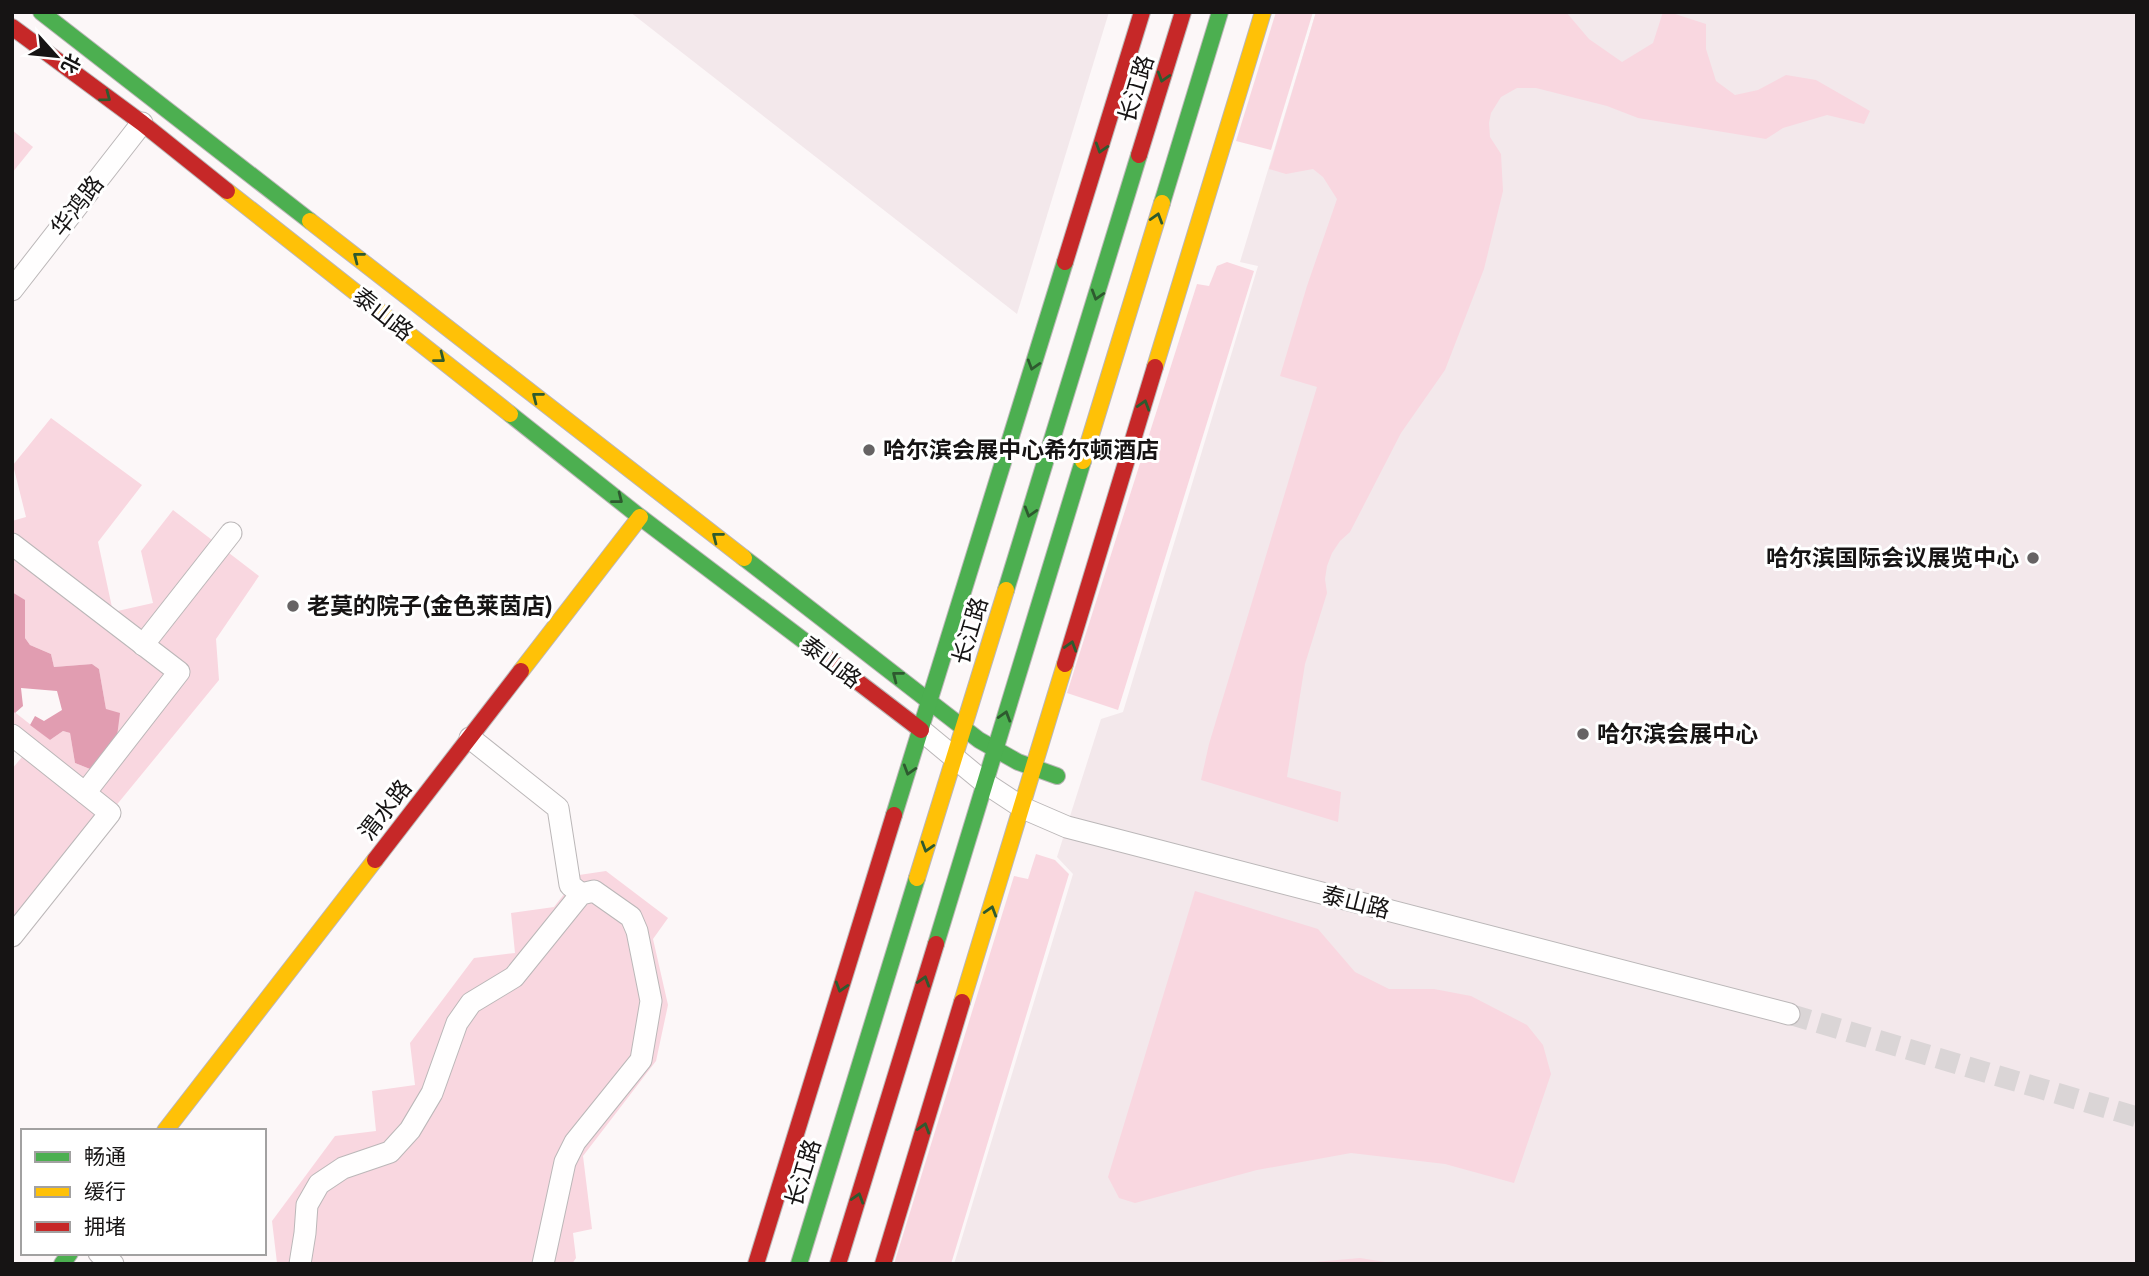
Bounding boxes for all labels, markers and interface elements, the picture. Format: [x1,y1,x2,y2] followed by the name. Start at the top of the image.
[21,21,91,91] north arrow
[57,50,85,77] text: 北
[1113,52,1158,126] street label: 长江路
[1157,71,1172,83] one-way arrow
[98,89,111,102] one-way arrow
[1094,141,1109,153] one-way arrow
[46,171,108,241] street label: 华鸿路
[1149,212,1164,224] one-way arrow
[353,253,366,266] one-way arrow
[348,283,418,345] street label: 泰山路
[1090,289,1105,301] one-way arrow
[432,350,444,363] one-way arrow
[1027,359,1042,371] one-way arrow
[533,393,546,405] one-way arrow
[1136,399,1151,411] one-way arrow
[883,437,1159,462] place label: 哈尔滨会展中心希尔顿酒店
[861,442,877,458] marker: 哈尔滨会展中心希尔顿酒店
[610,491,623,504] one-way arrow
[1024,506,1038,518] one-way arrow
[712,532,725,545] one-way arrow
[1766,545,2019,570] place label: 哈尔滨国际会议展览中心
[2025,550,2041,566] marker: 哈尔滨国际会议展览中心
[307,593,553,619] place label: 老莫的院子(金色莱茵店)
[947,594,992,668] street label: 长江路
[285,598,301,614] marker: 老莫的院子(金色莱茵店)
[796,631,866,692] street label: 泰山路
[1063,640,1078,652] one-way arrow
[892,672,905,685] one-way arrow
[997,711,1011,723] one-way arrow
[1597,721,1758,746] place label: 哈尔滨会展中心
[1575,726,1591,742] marker: 哈尔滨会展中心
[902,763,917,775] one-way arrow
[354,775,416,845] street label: 渭水路
[921,841,936,853] one-way arrow
[1320,881,1393,922] street label: 泰山路
[983,905,998,917] one-way arrow
[916,975,931,987] one-way arrow
[835,981,850,993] one-way arrow
[916,1123,931,1135] one-way arrow
[21,1129,266,1255] legend
[780,1136,825,1210] street label: 长江路
[84,1144,126,1168] text: 畅通
[84,1179,126,1203] text: 缓行
[850,1193,865,1205] one-way arrow
[84,1214,126,1238] text: 拥堵

